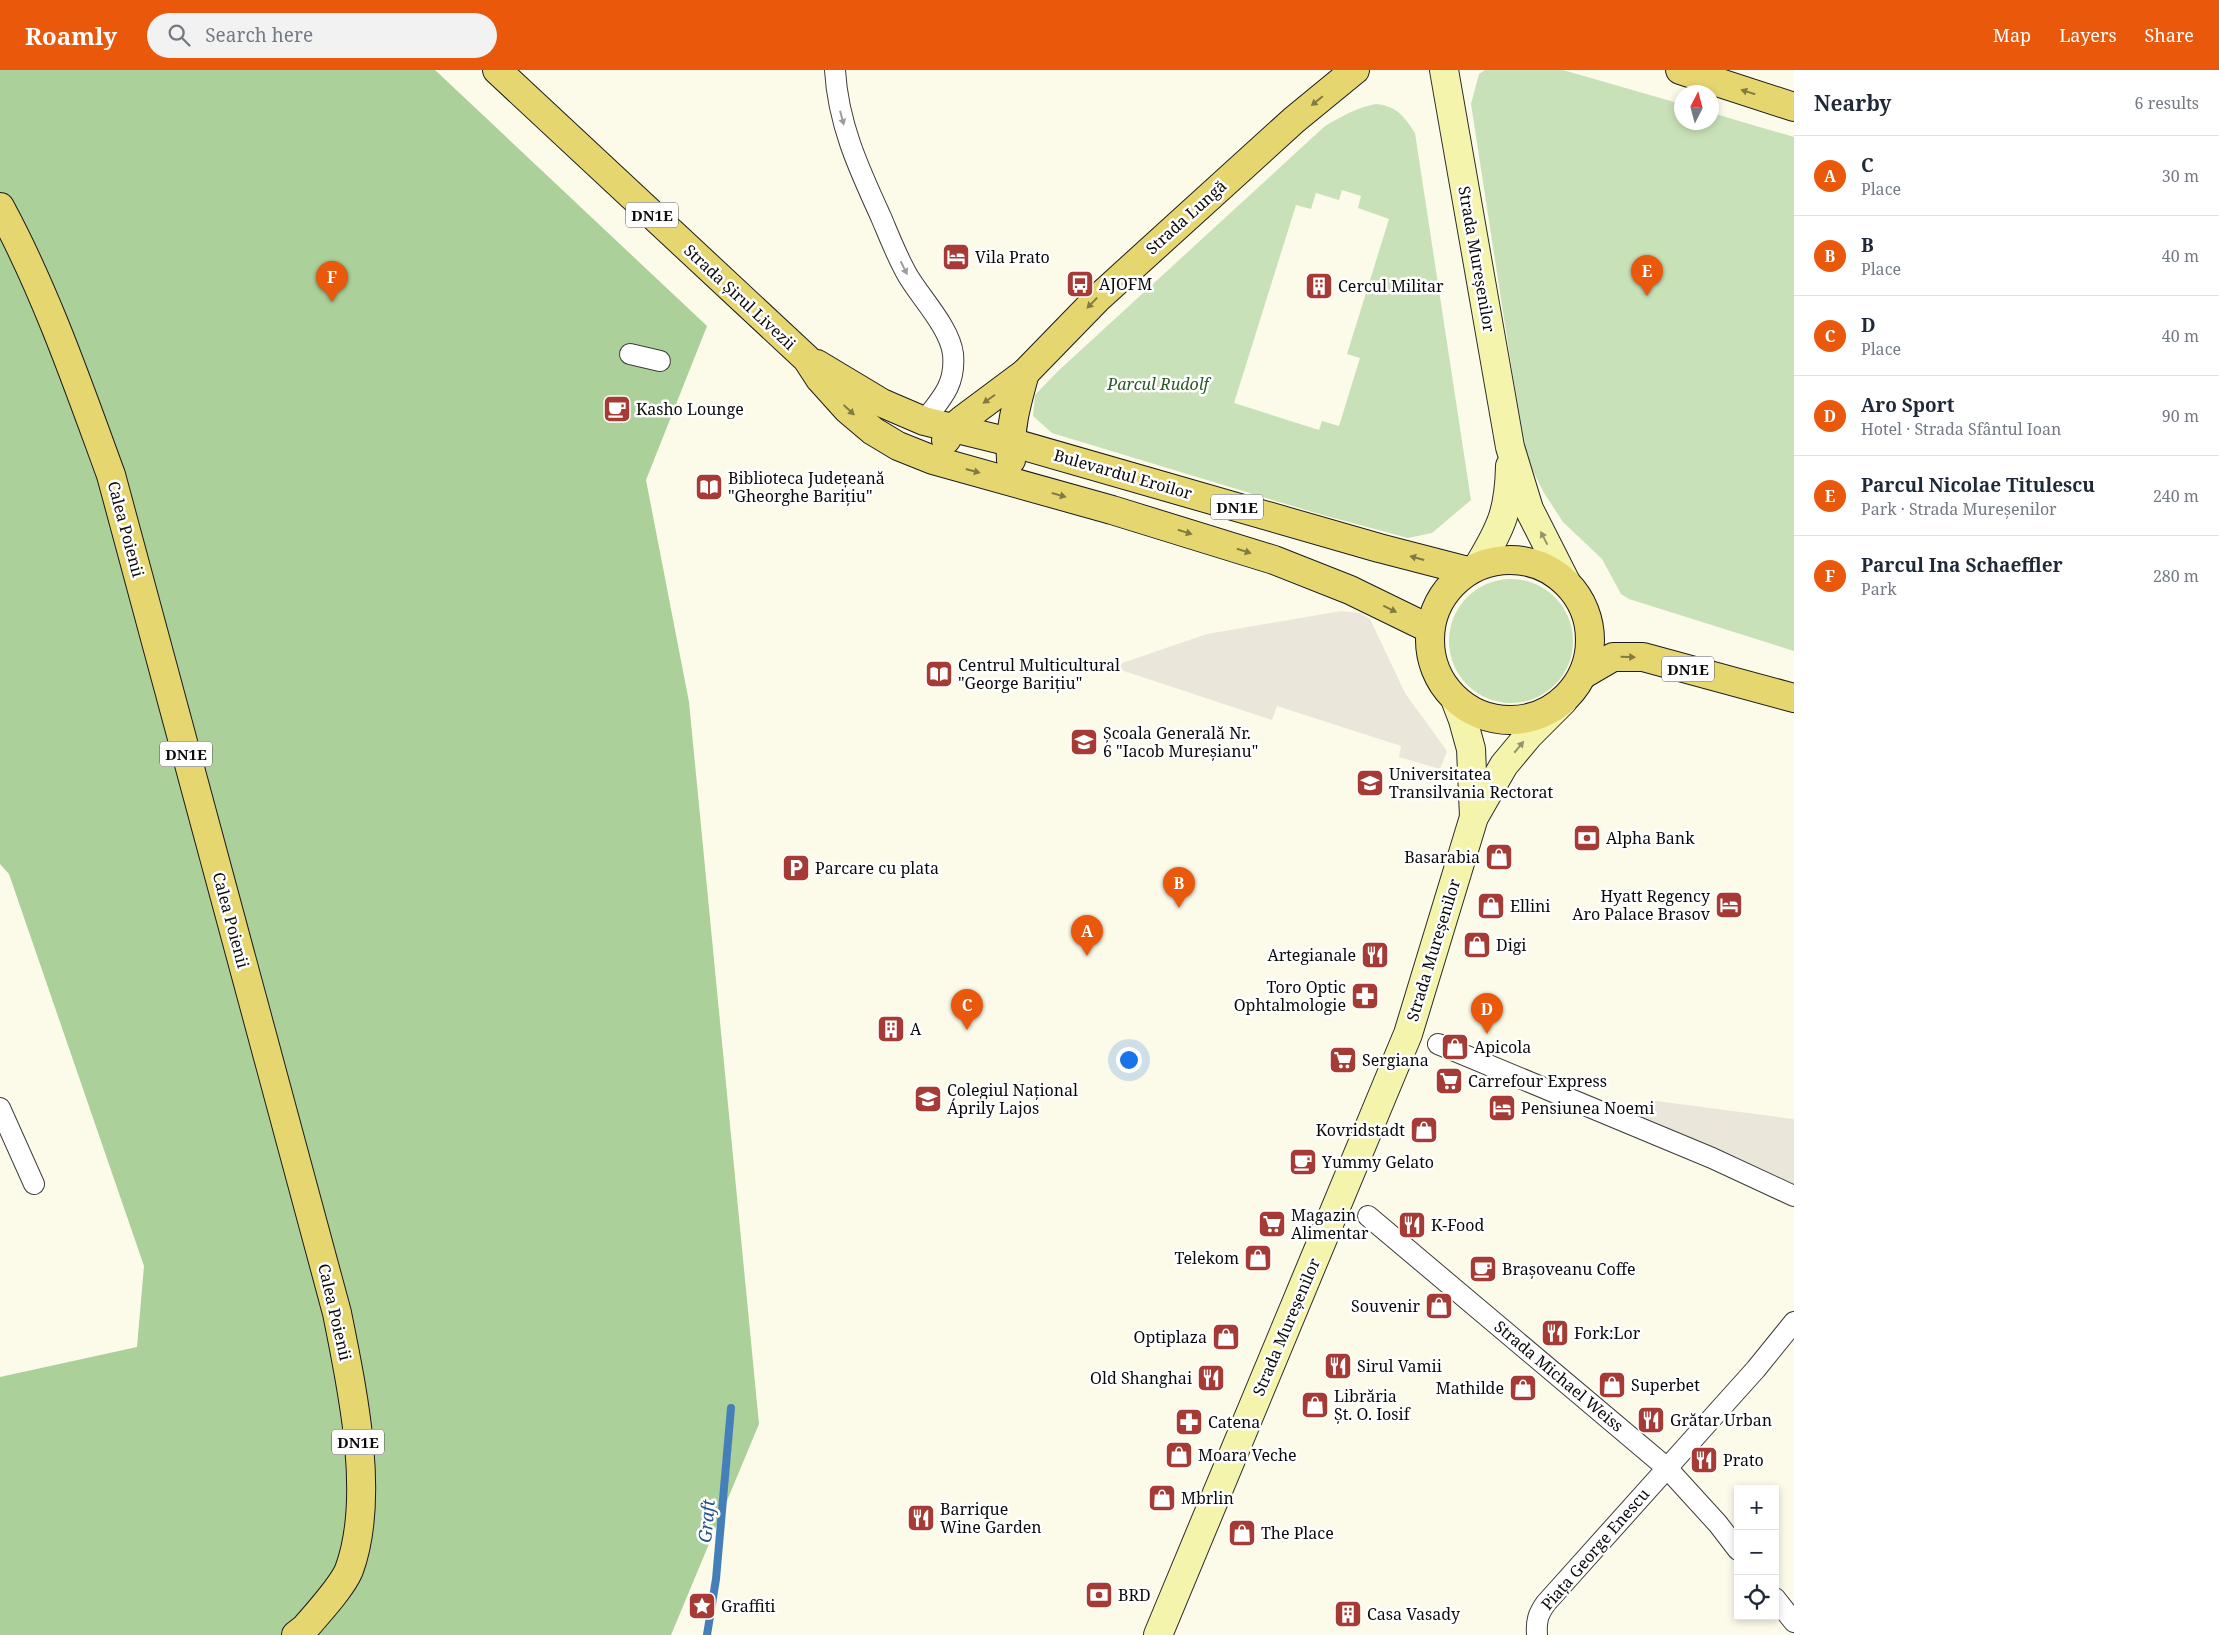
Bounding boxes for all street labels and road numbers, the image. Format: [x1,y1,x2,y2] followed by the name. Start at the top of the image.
[1141,175,1231,259] street label: Strada Lungă
[1453,184,1501,334] street label: Strada Mureșenilor
[626,202,678,228] road number: DN1E
[679,239,801,355] street label: Strada Șirul Livezii
[1051,444,1195,504] street label: Bulevardul Eroilor
[103,479,149,579] street label: Calea Poienii
[1211,494,1263,520] road number: DN1E
[1662,656,1714,682] road number: DN1E
[160,742,212,766] road number: DN1E
[208,870,254,970] street label: Calea Poienii
[1401,876,1465,1024] street label: Strada Mureșenilor
[1247,1254,1325,1399] street label: Strada Mureșenilor
[313,1261,357,1363] street label: Calea Poienii
[1490,1315,1628,1437] street label: Strada Michael Weiss
[332,1430,384,1454] road number: DN1E
[1536,1483,1654,1615] street label: Piața George Enescu

